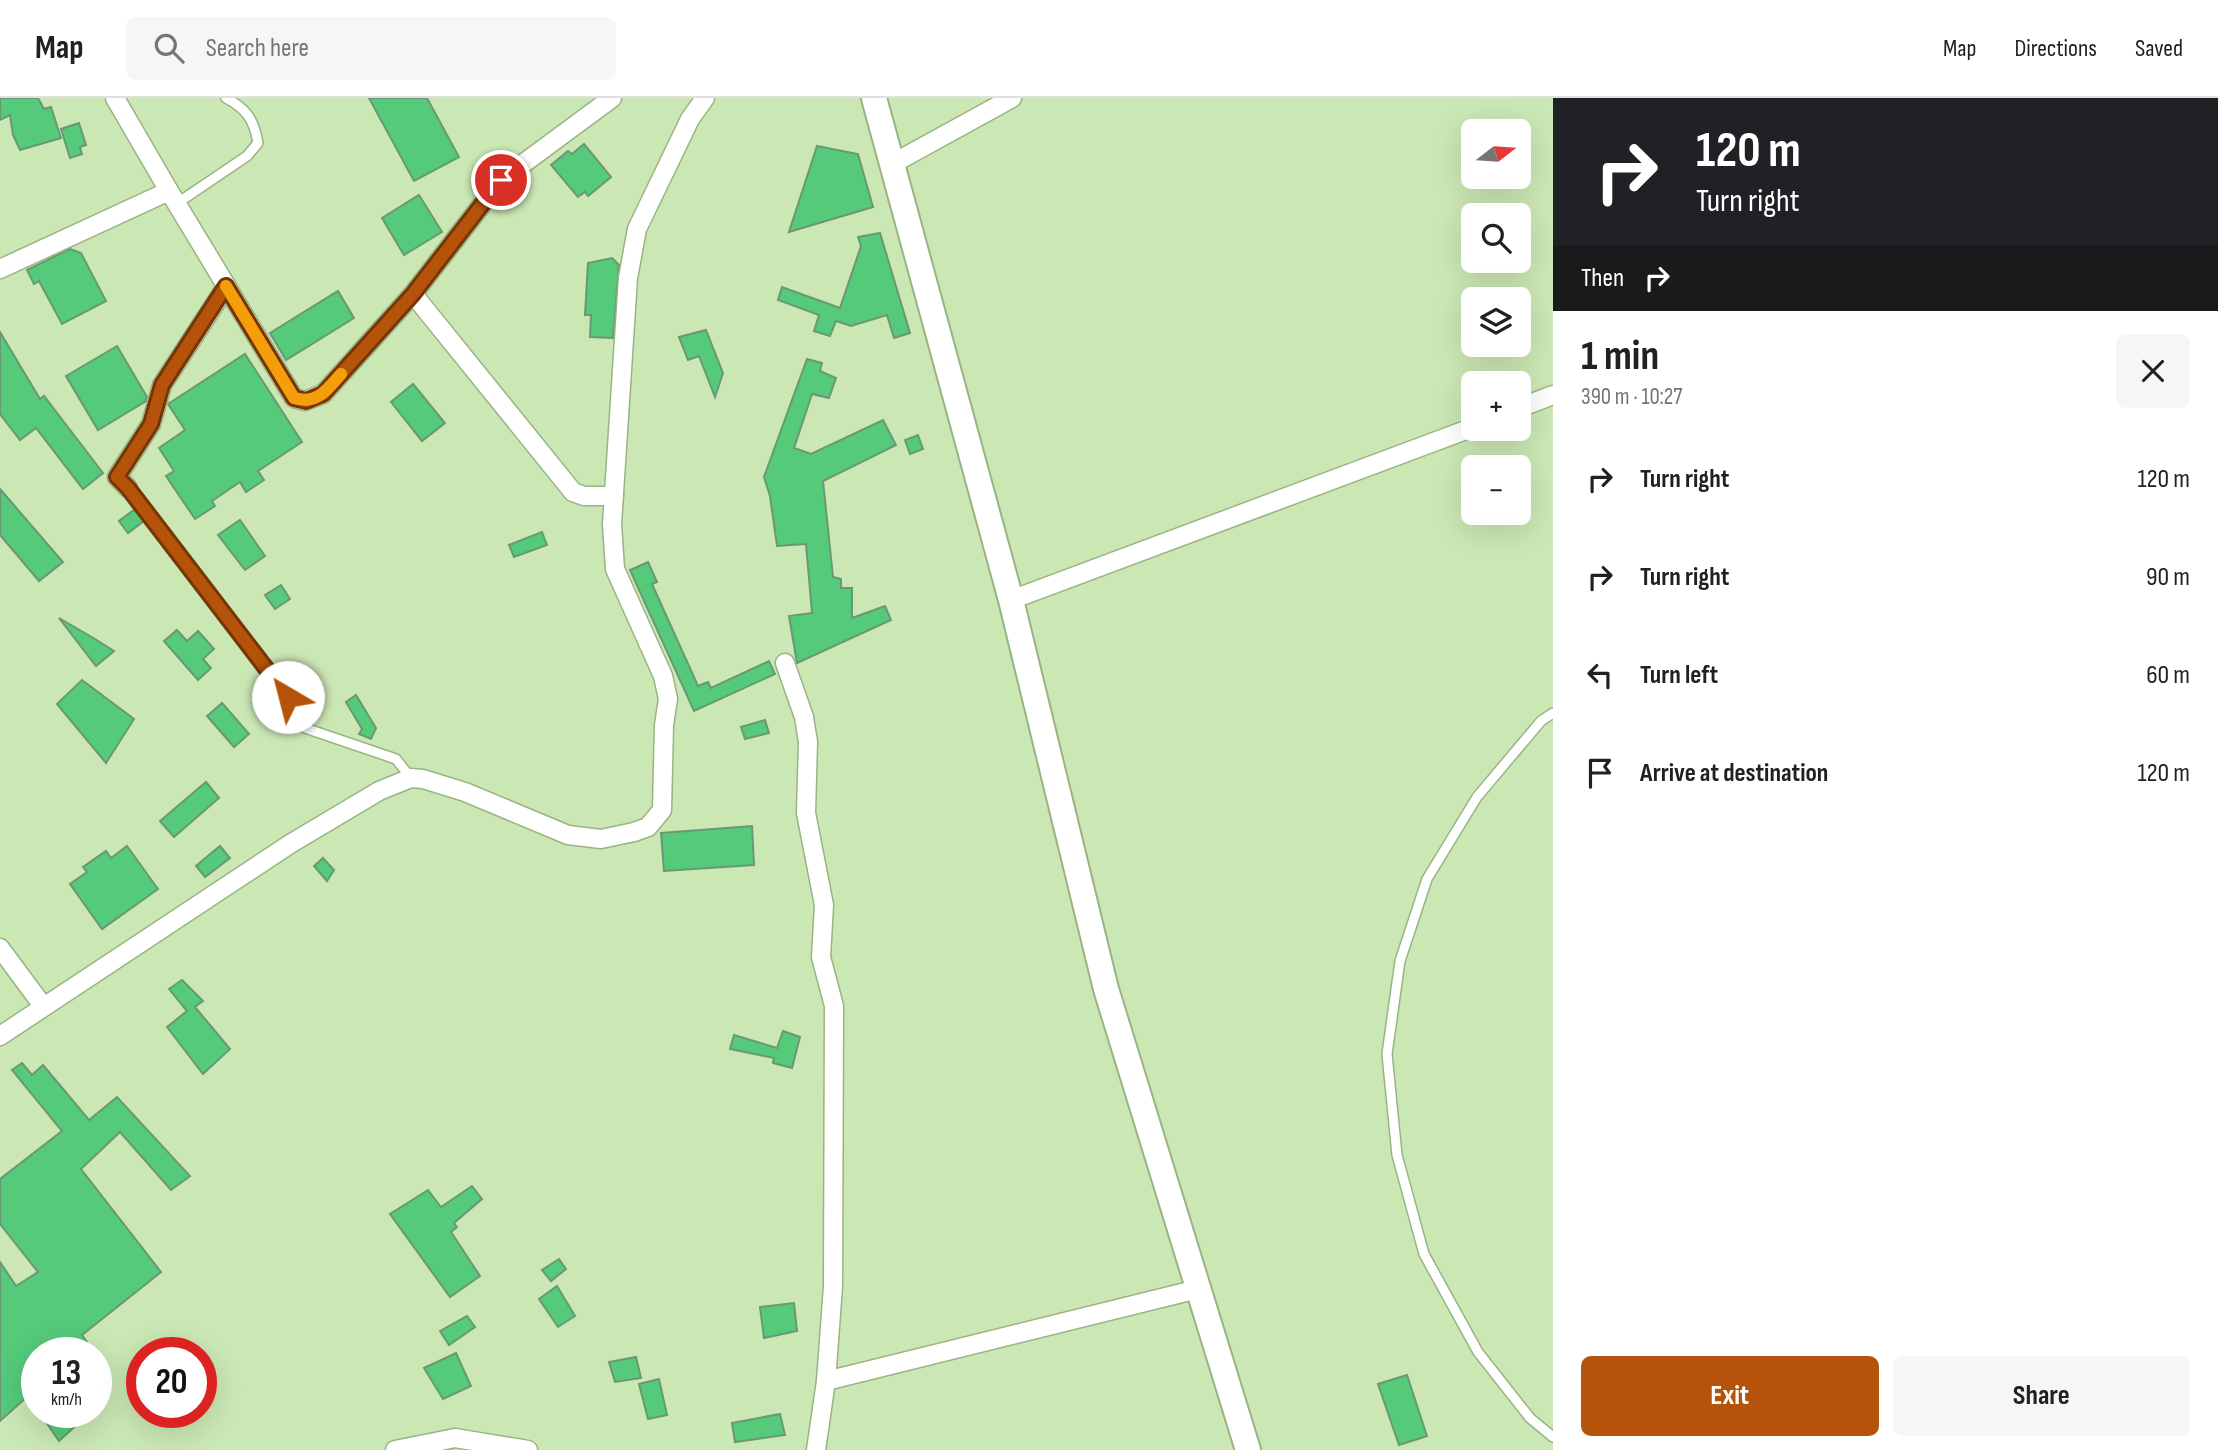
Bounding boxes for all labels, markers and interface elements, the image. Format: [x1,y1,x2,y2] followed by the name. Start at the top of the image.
[126,17,616,80] search box
[35,28,84,68] text: Map
[150,29,188,67] icon: search
[206,33,309,64] text: Search here
[1943,34,1976,63] text: Map
[2014,34,2097,63] text: Directions
[2135,34,2183,63] text: Saved
[1461,119,1531,189] north arrow
[1461,119,1531,525] map controls
[1696,122,1801,181] text: 120 m
[1581,126,1672,217] icon: right
[471,150,531,210] pin
[482,161,520,199] icon: arrive
[1696,182,1800,221] text: Turn right
[1461,203,1531,273] button: search
[1638,259,1676,297] icon: right
[1581,263,1624,294] text: Then
[1461,287,1531,357] button: layers
[1581,331,1659,382] text: 1 min
[2116,334,2190,408] button: close
[1461,371,1531,441] button: +
[1581,383,1682,411] text: 390 m · 10:27
[1461,455,1531,525] button: −
[1581,460,1619,498] icon: right
[1640,464,1729,495] text: Turn right
[2137,464,2190,495] text: 120 m
[1581,558,1619,596] icon: right
[1640,562,1729,593] text: Turn right
[2146,562,2190,593] text: 90 m
[1581,656,1619,694] icon: left
[251,660,325,734] position arrow
[1640,660,1718,691] text: Turn left
[2146,660,2190,691] text: 60 m
[1581,754,1619,792] icon: arrive
[1640,758,1828,789] text: Arrive at destination
[2137,758,2190,789] text: 120 m
[126,1337,217,1428] speed limit sign: 20
[52,1352,81,1395] text: 13
[1581,1356,1879,1436] button: Exit
[1893,1356,2190,1436] button: Share
[51,1389,82,1410] text: km/h

